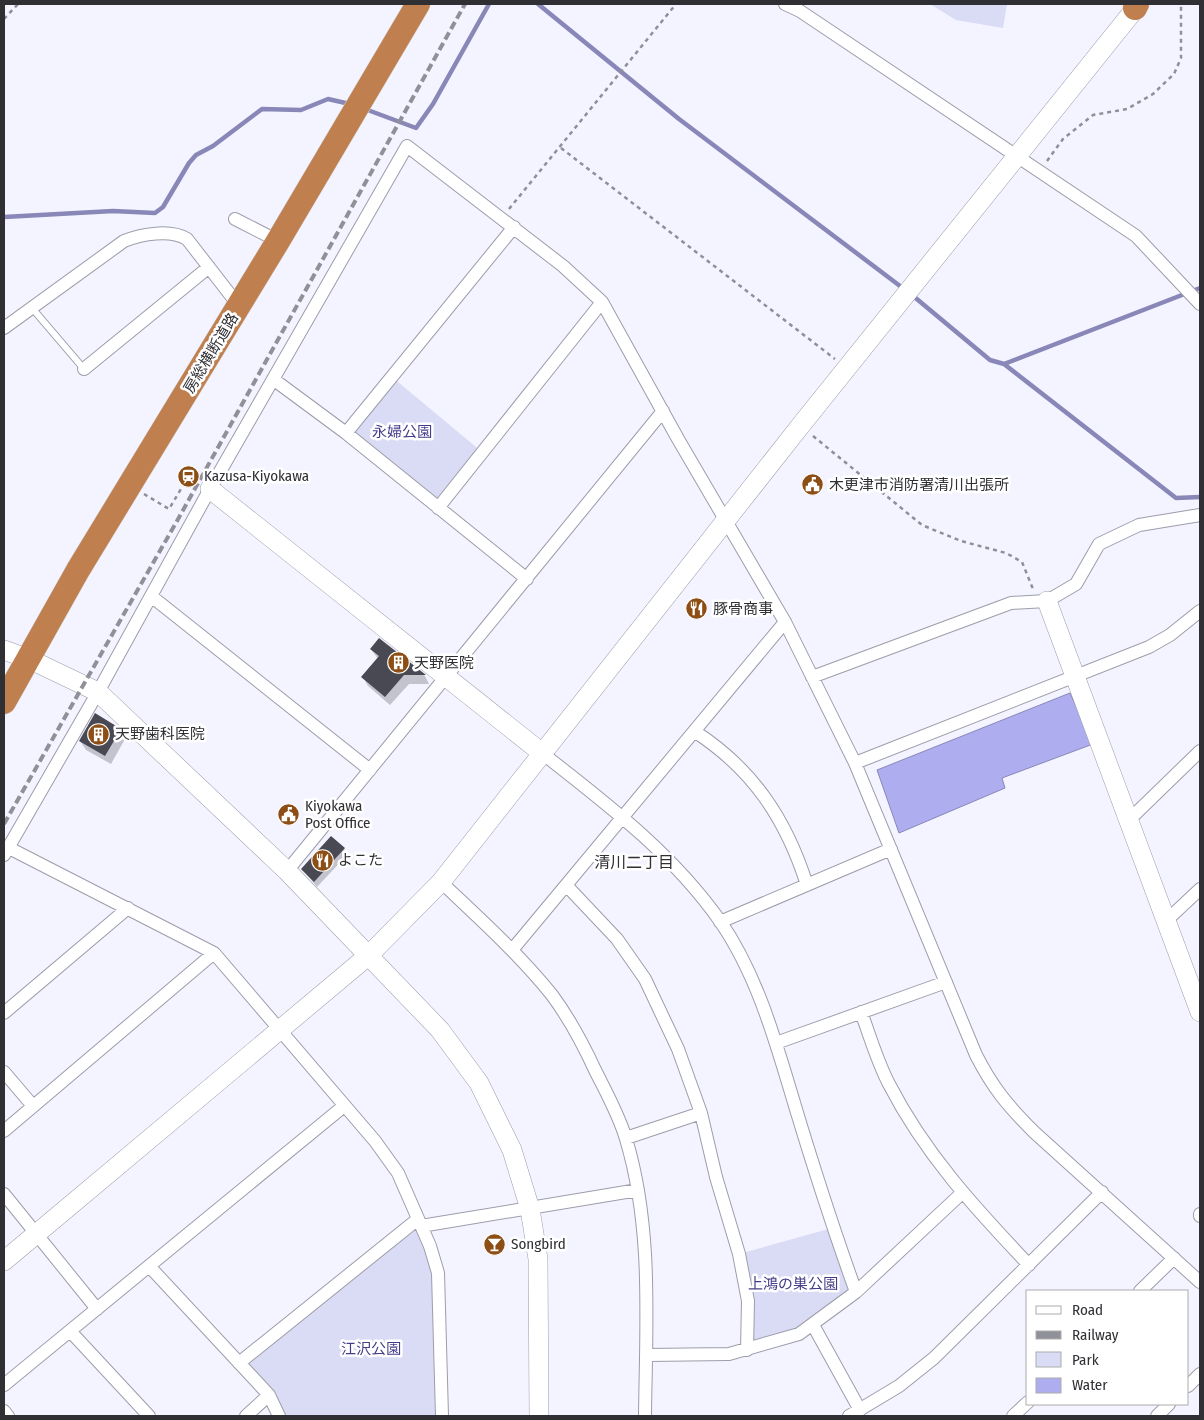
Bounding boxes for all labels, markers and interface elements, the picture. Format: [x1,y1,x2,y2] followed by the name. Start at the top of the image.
[180,310,242,396] street label: 房総横断道路
[372,423,432,441] park label: 永婦公園
[176,464,200,488] station icon: Kazusa-Kiyokawa
[204,467,309,485] place label: Kazusa-Kiyokawa
[801,473,825,497] public building icon: 木更津市消防署清川出張所
[829,476,1009,494] place label: 木更津市消防署清川出張所
[685,597,709,621] restaurant icon: 豚骨商事
[713,600,773,618] place label: 豚骨商事
[386,651,410,675] building icon: 天野医院
[414,654,474,672] place label: 天野医院
[87,722,111,746] building icon: 天野歯科医院
[115,725,205,743] place label: 天野歯科医院
[305,797,371,832] place label: Kiyokawa Post Office
[277,803,301,827] public building icon: Kiyokawa Post Office
[310,848,334,872] restaurant icon: よこた
[338,851,383,869] place label: よこた
[594,853,674,872] district label: 清川二丁目
[483,1232,507,1256] bar icon: Songbird
[511,1235,566,1253] place label: Songbird
[748,1275,838,1293] park label: 上鴻の巣公園
[1026,1290,1189,1405] legend
[1072,1301,1103,1319] text: Road
[1072,1326,1119,1344] text: Railway
[341,1340,401,1358] park label: 江沢公園
[1072,1351,1099,1369] text: Park
[1072,1376,1108,1394] text: Water

